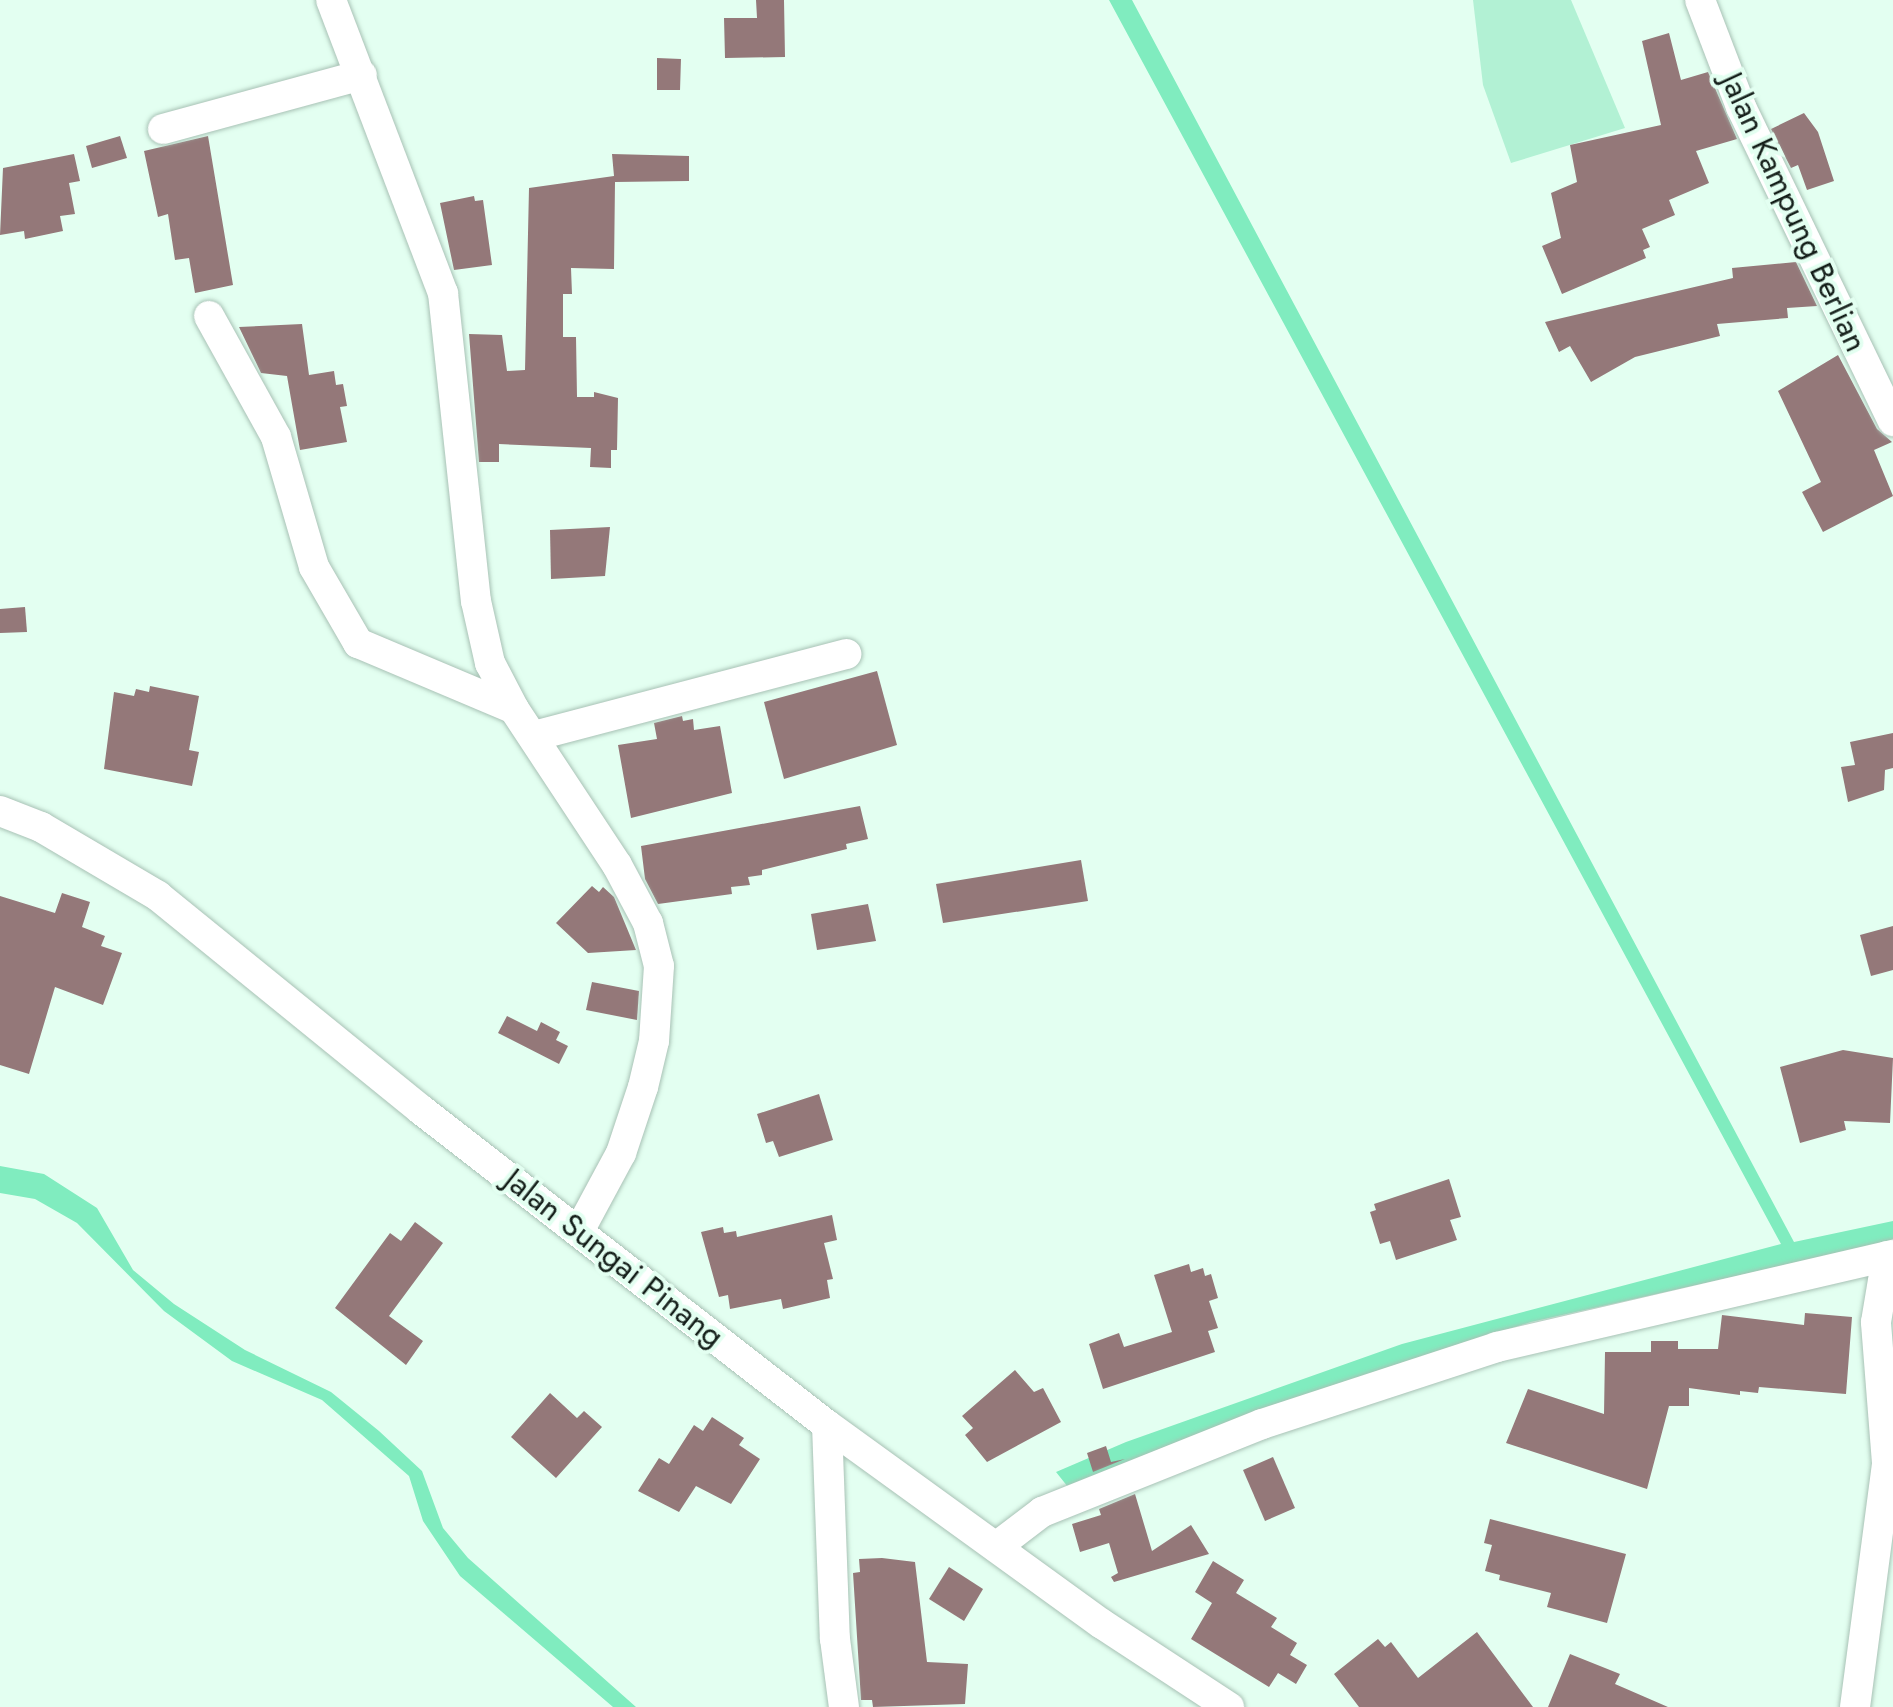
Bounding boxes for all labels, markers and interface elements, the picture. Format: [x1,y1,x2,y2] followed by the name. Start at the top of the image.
[1712,66,1876,358] street label: Jalan Kampung Berlian
[497,1160,731,1356] street label: Jalan Sungai Pinang

